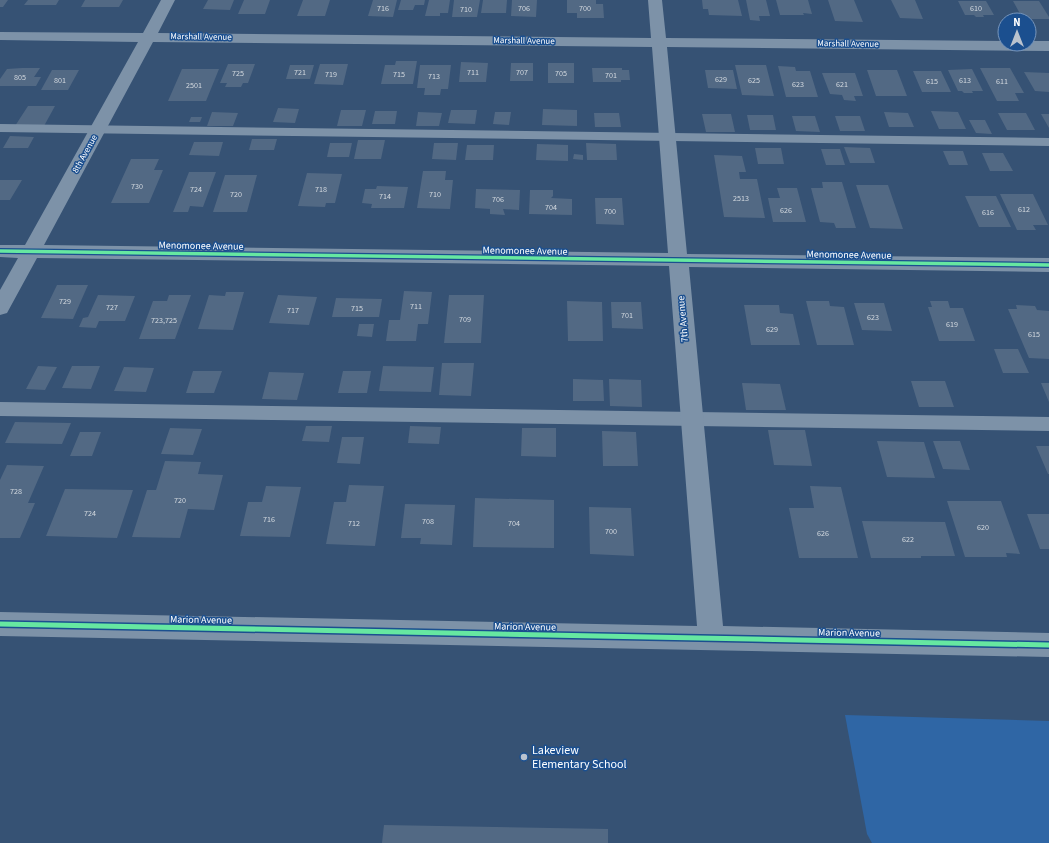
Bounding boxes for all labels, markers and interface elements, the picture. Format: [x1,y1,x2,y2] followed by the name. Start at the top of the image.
[377,3,389,14] house number: 716
[518,3,530,14] house number: 706
[579,3,591,14] house number: 700
[970,3,982,14] house number: 610
[460,4,472,15] house number: 710
[997,12,1037,52] north arrow
[1013,15,1021,30] text: N
[170,30,232,44] street label: Marshall Avenue
[493,34,555,48] street label: Marshall Avenue
[817,37,879,51] street label: Marshall Avenue
[294,67,306,78] house number: 721
[467,67,479,78] house number: 711
[516,67,528,78] house number: 707
[232,68,244,79] house number: 725
[555,68,567,79] house number: 705
[325,69,337,80] house number: 719
[393,69,405,80] house number: 715
[605,70,617,81] house number: 701
[428,71,440,82] house number: 713
[14,72,26,83] house number: 805
[715,74,727,85] house number: 629
[54,75,66,86] house number: 801
[748,75,760,86] house number: 625
[959,75,971,86] house number: 613
[926,76,938,87] house number: 615
[996,76,1008,87] house number: 611
[792,79,804,90] house number: 623
[836,79,848,90] house number: 621
[186,80,202,91] house number: 2501
[69,132,101,175] street label: 8th Avenue
[131,181,143,192] house number: 730
[190,184,202,195] house number: 724
[315,184,327,195] house number: 718
[230,189,242,200] house number: 720
[429,189,441,200] house number: 710
[379,191,391,202] house number: 714
[733,193,749,204] house number: 2513
[492,194,504,205] house number: 706
[545,202,557,213] house number: 704
[1018,204,1030,215] house number: 612
[780,205,792,216] house number: 626
[604,206,616,217] house number: 700
[982,207,994,218] house number: 616
[158,238,244,254] street label: Menomonee Avenue
[482,243,568,259] street label: Menomonee Avenue
[806,247,892,263] street label: Menomonee Avenue
[674,295,692,343] street label: 7th Avenue
[59,296,71,307] house number: 729
[410,301,422,312] house number: 711
[106,302,118,313] house number: 727
[351,303,363,314] house number: 715
[287,305,299,316] house number: 717
[621,310,633,321] house number: 701
[867,312,879,323] house number: 623
[459,314,471,325] house number: 709
[151,315,177,326] house number: 723,725
[946,319,958,330] house number: 619
[766,324,778,335] house number: 629
[1028,329,1040,340] house number: 615
[10,486,22,497] house number: 728
[174,495,186,506] house number: 720
[84,508,96,519] house number: 724
[263,514,275,525] house number: 716
[422,516,434,527] house number: 708
[348,518,360,529] house number: 712
[508,518,520,529] house number: 704
[977,522,989,533] house number: 620
[605,526,617,537] house number: 700
[817,528,829,539] house number: 626
[902,534,914,545] house number: 622
[170,612,232,628] street label: Marion Avenue
[494,619,556,635] street label: Marion Avenue
[818,625,880,641] street label: Marion Avenue
[532,742,627,773] place label: Lakeview Elementary School
[519,752,529,762] marker: Lakeview Elementary School

